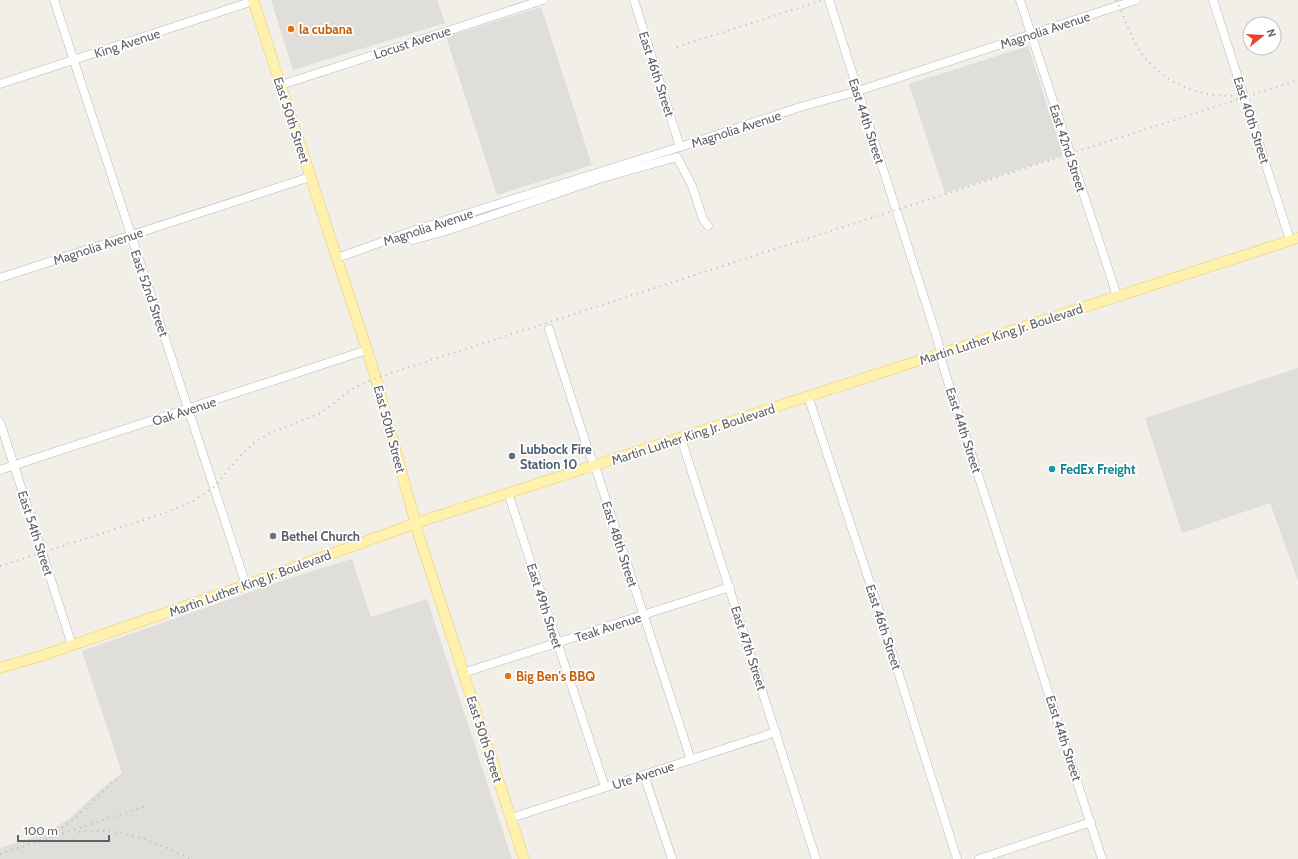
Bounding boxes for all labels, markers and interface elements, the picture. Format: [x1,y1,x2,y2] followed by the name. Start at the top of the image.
[998,8,1092,52] street label: Magnolia Avenue
[1242,16,1282,56] north arrow
[299,21,353,37] place label: la cubana
[371,22,453,62] street label: Locust Avenue
[286,24,296,34] marker: la cubana
[92,25,162,61] street label: King Avenue
[1264,27,1279,39] text: N
[636,29,679,119] street label: East 46th Street
[1230,74,1274,166] street label: East 40th Street
[270,75,314,166] street label: East 50th Street
[846,76,889,166] street label: East 44th Street
[1046,102,1090,194] street label: East 42nd Street
[689,107,783,151] street label: Magnolia Avenue
[381,205,475,249] street label: Magnolia Avenue
[51,224,145,268] street label: Magnolia Avenue
[128,247,173,339] street label: East 52nd Street
[917,300,1085,368] street label: Martin Luther King Jr. Boulevard
[371,383,410,475] street label: East 50th Street
[943,385,986,475] street label: East 44th Street
[150,393,218,429] street label: Oak Avenue
[609,400,777,468] street label: Martin Luther King Jr. Boulevard
[520,441,592,472] place label: Lubbock Fire Station 10
[507,451,517,461] marker: Lubbock Fire Station 10
[1060,461,1136,477] place label: FedEx Freight
[1047,464,1057,474] marker: FedEx Freight
[15,488,57,578] street label: East 54th Street
[599,499,642,590] street label: East 48th Street
[281,528,360,544] place label: Bethel Church
[268,531,278,541] marker: Bethel Church
[167,546,333,620] street label: Martin Luther King Jr. Boulevard
[524,561,567,651] street label: East 49th Street
[863,582,906,672] street label: East 46th Street
[728,604,770,693] street label: East 47th Street
[573,609,643,645] street label: Teak Avenue
[516,668,595,684] place label: Big Ben's BBQ
[503,671,513,681] marker: Big Ben's BBQ
[1043,693,1086,783] street label: East 44th Street
[463,694,507,785] street label: East 50th Street
[610,757,676,793] street label: Ute Avenue
[18,817,109,843] scale bar
[24,823,58,838] text: 100 m

